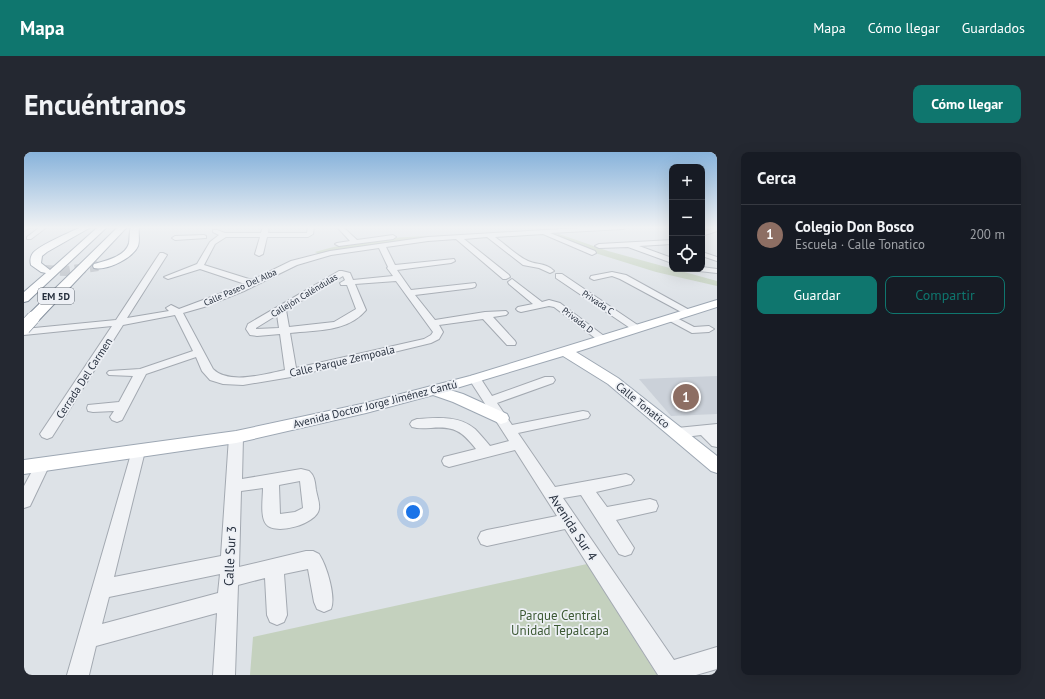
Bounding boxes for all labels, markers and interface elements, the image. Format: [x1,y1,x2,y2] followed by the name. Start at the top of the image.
[20,16,64,40] text: Mapa
[813,19,846,37] text: Mapa
[868,19,940,37] text: Cómo llegar
[962,19,1025,37] text: Guardados
[913,85,1021,123] button: Cómo llegar
[24,86,186,123] text: Encuéntranos
[669,164,705,272] map controls
[669,164,705,200] button: +
[757,167,796,189] text: Cerca
[669,200,705,236] button: −
[795,217,914,236] text: Colegio Don Bosco
[766,226,774,243] text: 1
[970,226,1005,243] text: 200 m
[669,236,705,272] button: locate
[795,236,925,253] text: Escuela · Calle Tonatico
[202,266,278,308] street label: Calle Paseo Del Alba
[269,271,340,319] street label: Callejón Caléndulas
[757,276,877,314] button: Guardar
[885,276,1005,314] button: Compartir
[580,287,616,317] street label: Privada C
[38,288,74,304] road number: EM 5D
[560,305,596,335] street label: Privada D
[53,335,115,421] street label: Cerrada Del Carmen
[288,342,396,380] street label: Calle Parque Zempoala
[292,377,459,431] street label: Avenida Doctor Jorge Jiménez Cantú
[613,379,673,431] street label: Calle Tonatico
[673,382,699,412] pin: 1
[545,490,601,564] street label: Avenida Sur 4
[403,502,423,522] your location
[220,525,240,587] street label: Calle Sur 3
[511,607,609,639] park label: Parque Central Unidad Tepalcapa

